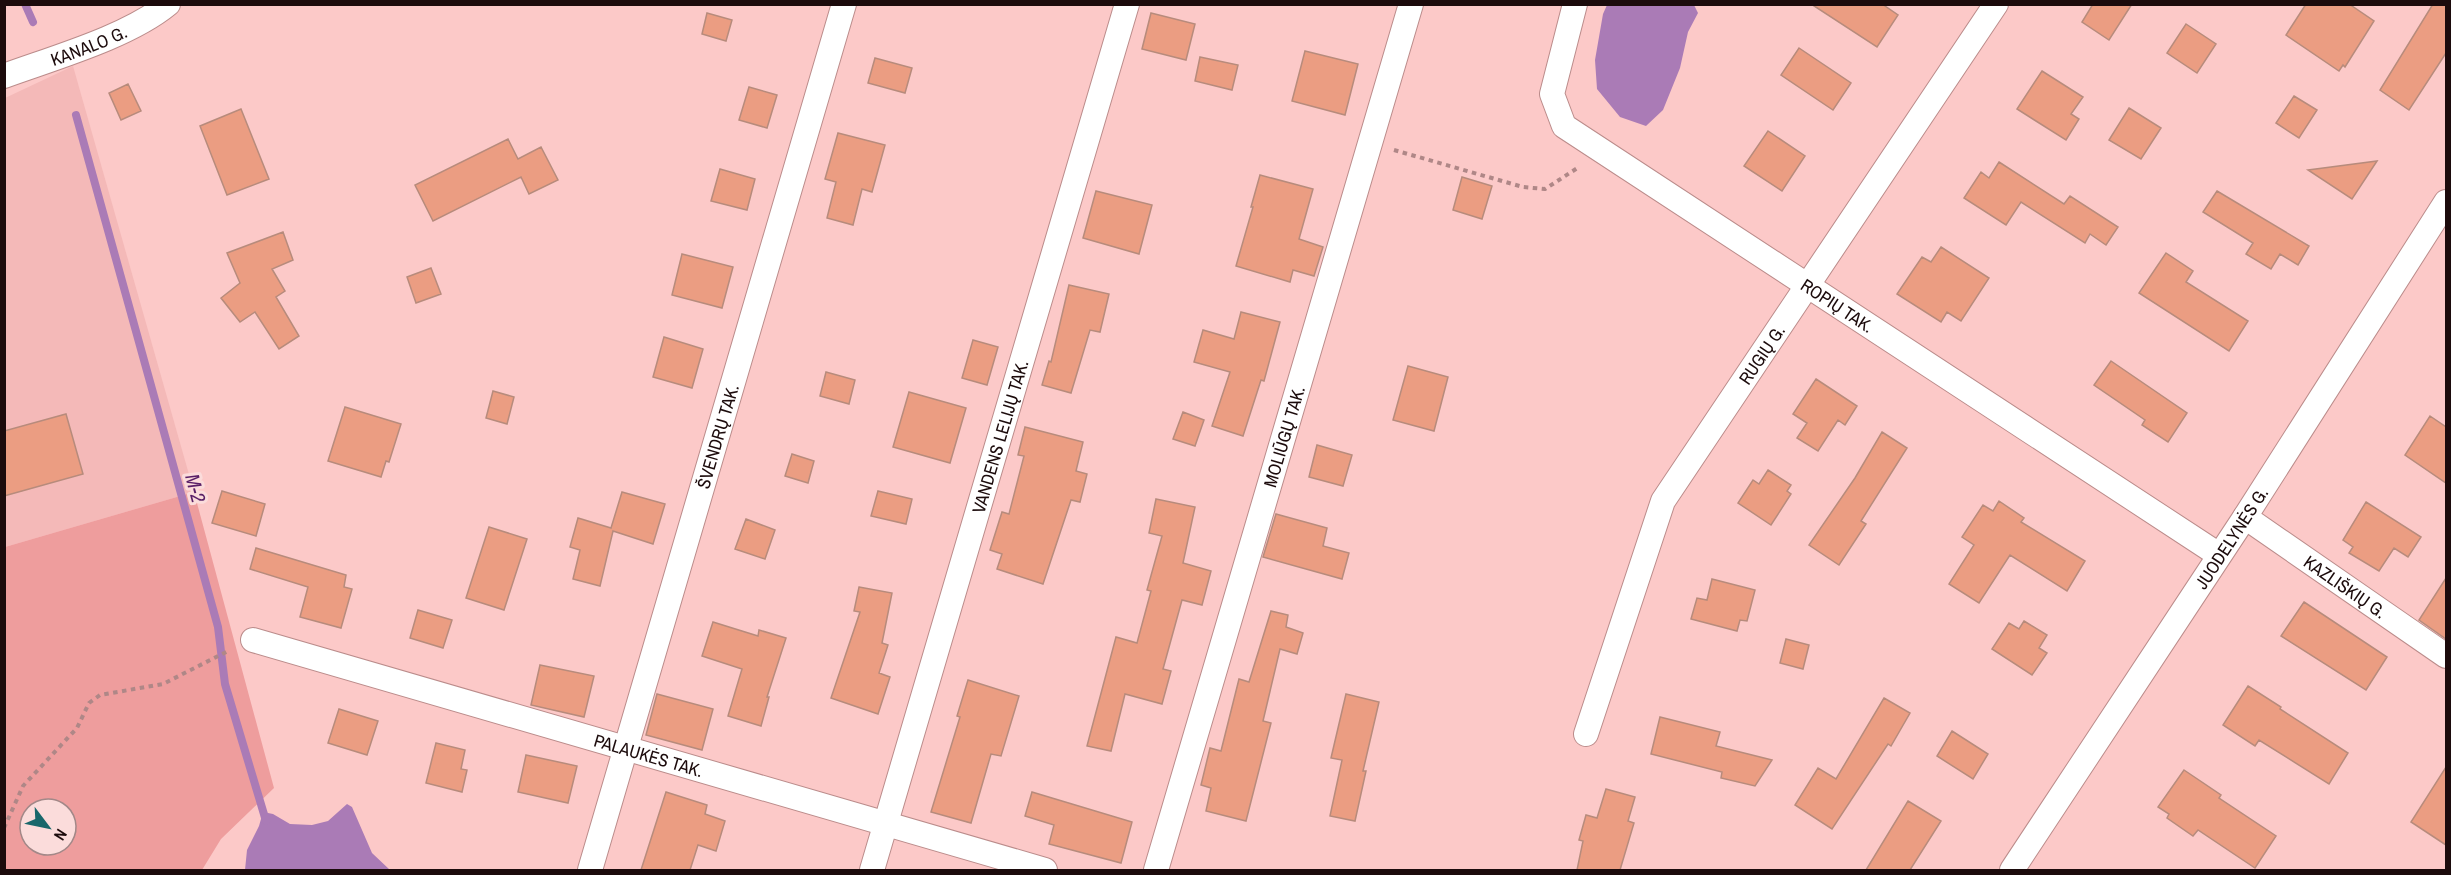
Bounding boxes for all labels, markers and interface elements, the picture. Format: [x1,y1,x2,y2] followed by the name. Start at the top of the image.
[47,19,131,71] street label: KANALO G.
[1796,272,1879,338] street label: ROPIŲ TAK.
[1732,319,1790,389] street label: RUGIŲ G.
[965,357,1034,516] street label: VANDENS LELIJŲ TAK.
[690,381,744,492] street label: ŠVENDRŲ TAK.
[1257,383,1310,490] street label: MOLIŪGŲ TAK.
[179,471,213,506] water label: M-2
[2189,482,2274,594] street label: JUODELYNĖS G.
[2299,549,2392,624] street label: KAZLIŠKIŲ G.
[591,727,706,783] street label: PALAUKĖS TAK.
[18,797,78,857] north arrow
[49,825,73,845] text: N

